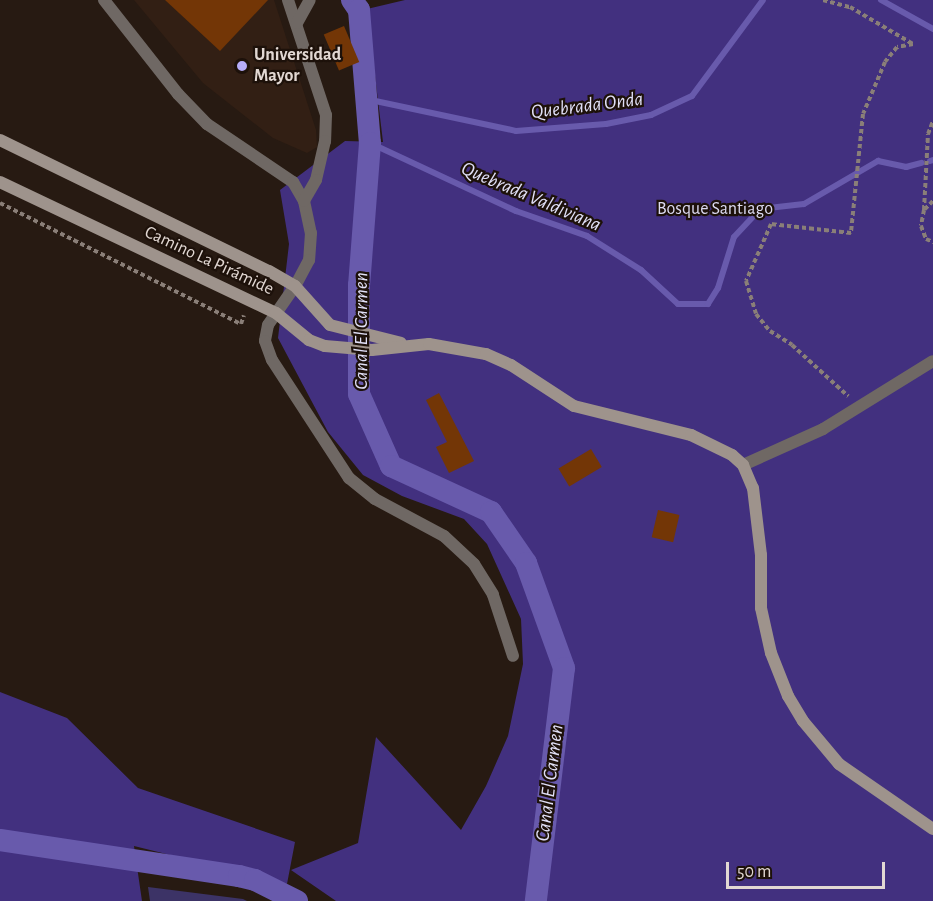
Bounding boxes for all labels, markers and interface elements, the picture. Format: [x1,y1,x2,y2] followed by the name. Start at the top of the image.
[254,45,341,88] place label: Universidad Mayor
[235,59,249,73] marker: Universidad Mayor
[530,87,644,125] water label: Quebrada Onda
[457,157,605,237] water label: Quebrada Valdiviana
[657,198,773,220] park label: Bosque Santiago
[141,222,277,300] street label: Camino La Pirámide
[349,272,373,390] water label: Canal El Carmen
[531,723,569,843] water label: Canal El Carmen
[729,850,888,888] scale bar
[737,863,771,881] text: 50 m

